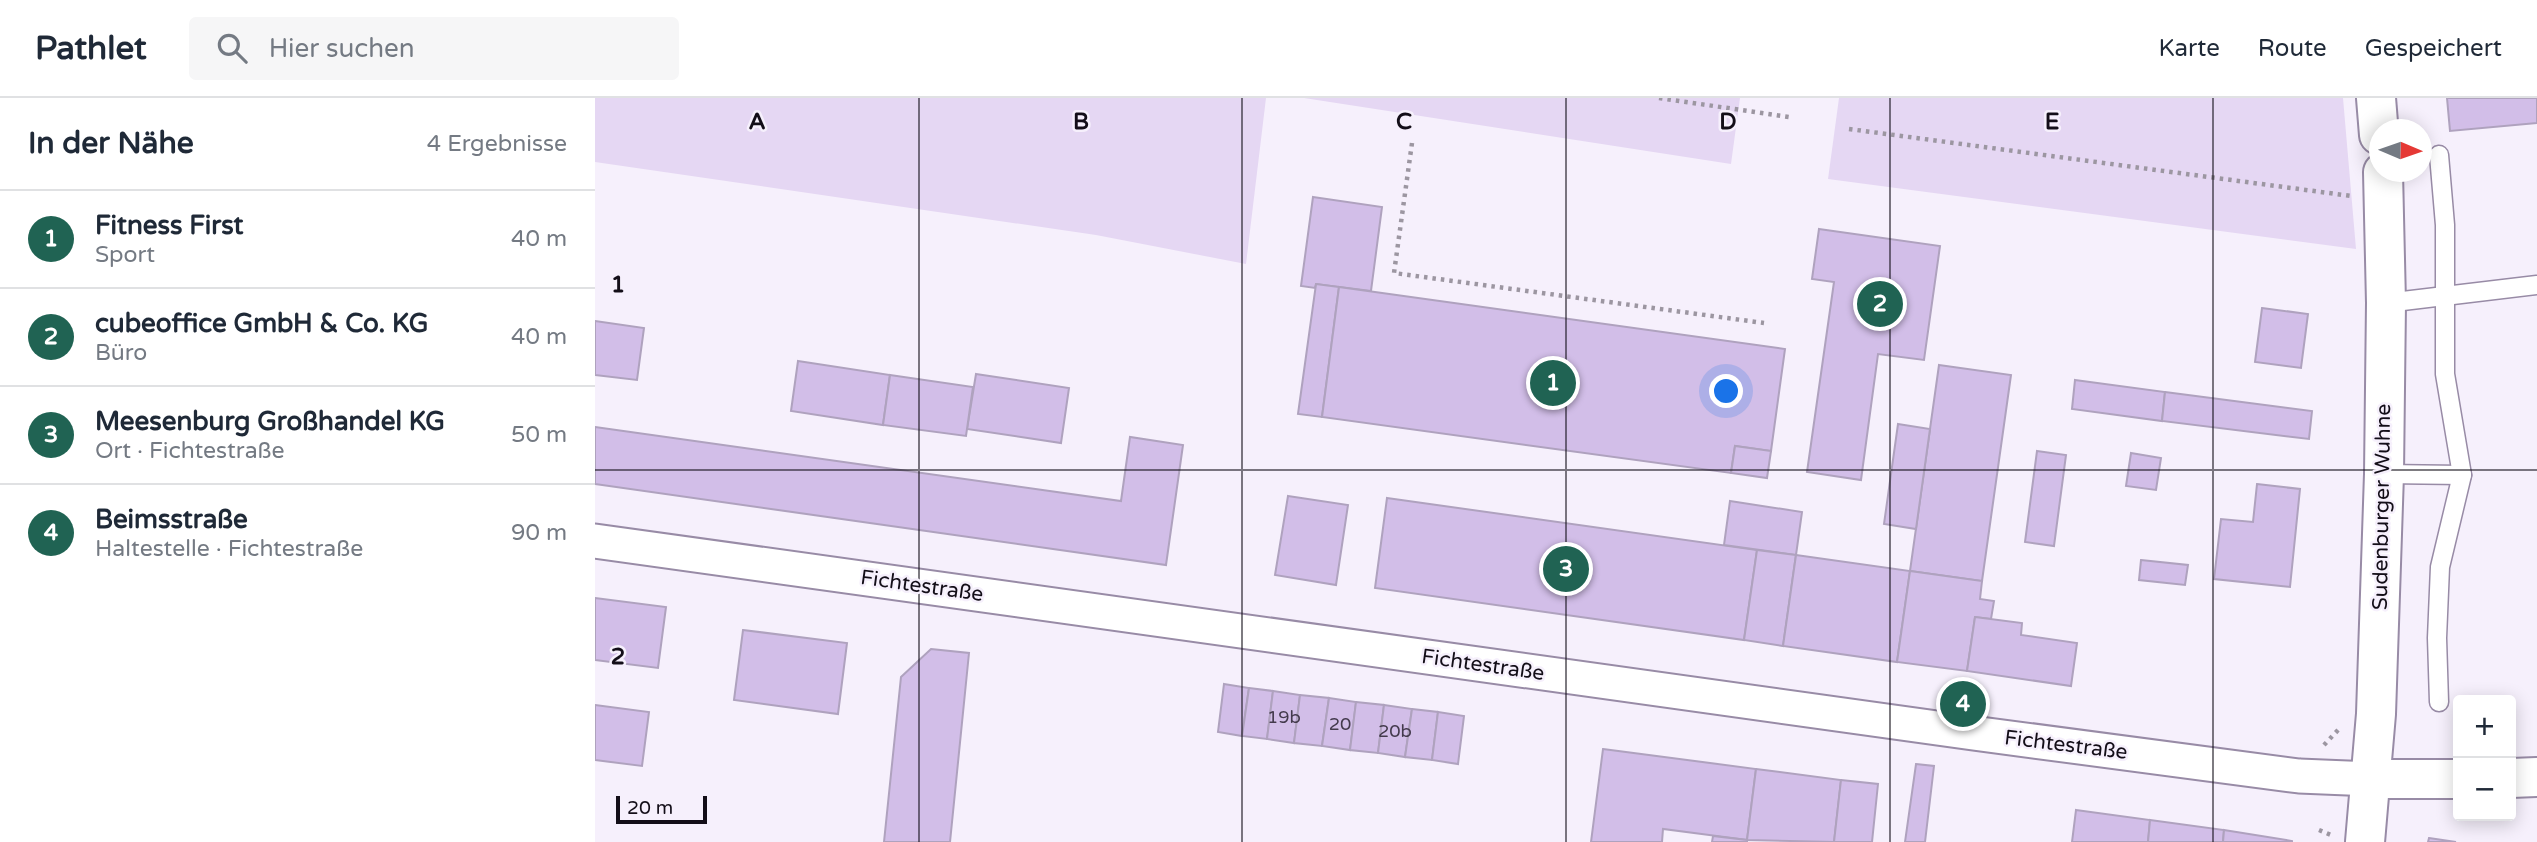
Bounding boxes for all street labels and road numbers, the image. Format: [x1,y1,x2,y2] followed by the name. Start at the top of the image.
[2368,403,2396,610] street label: Sudenburger Wuhne
[859,565,985,607] street label: Fichtestraße
[1420,644,1546,686] street label: Fichtestraße
[2003,725,2129,765] street label: Fichtestraße

